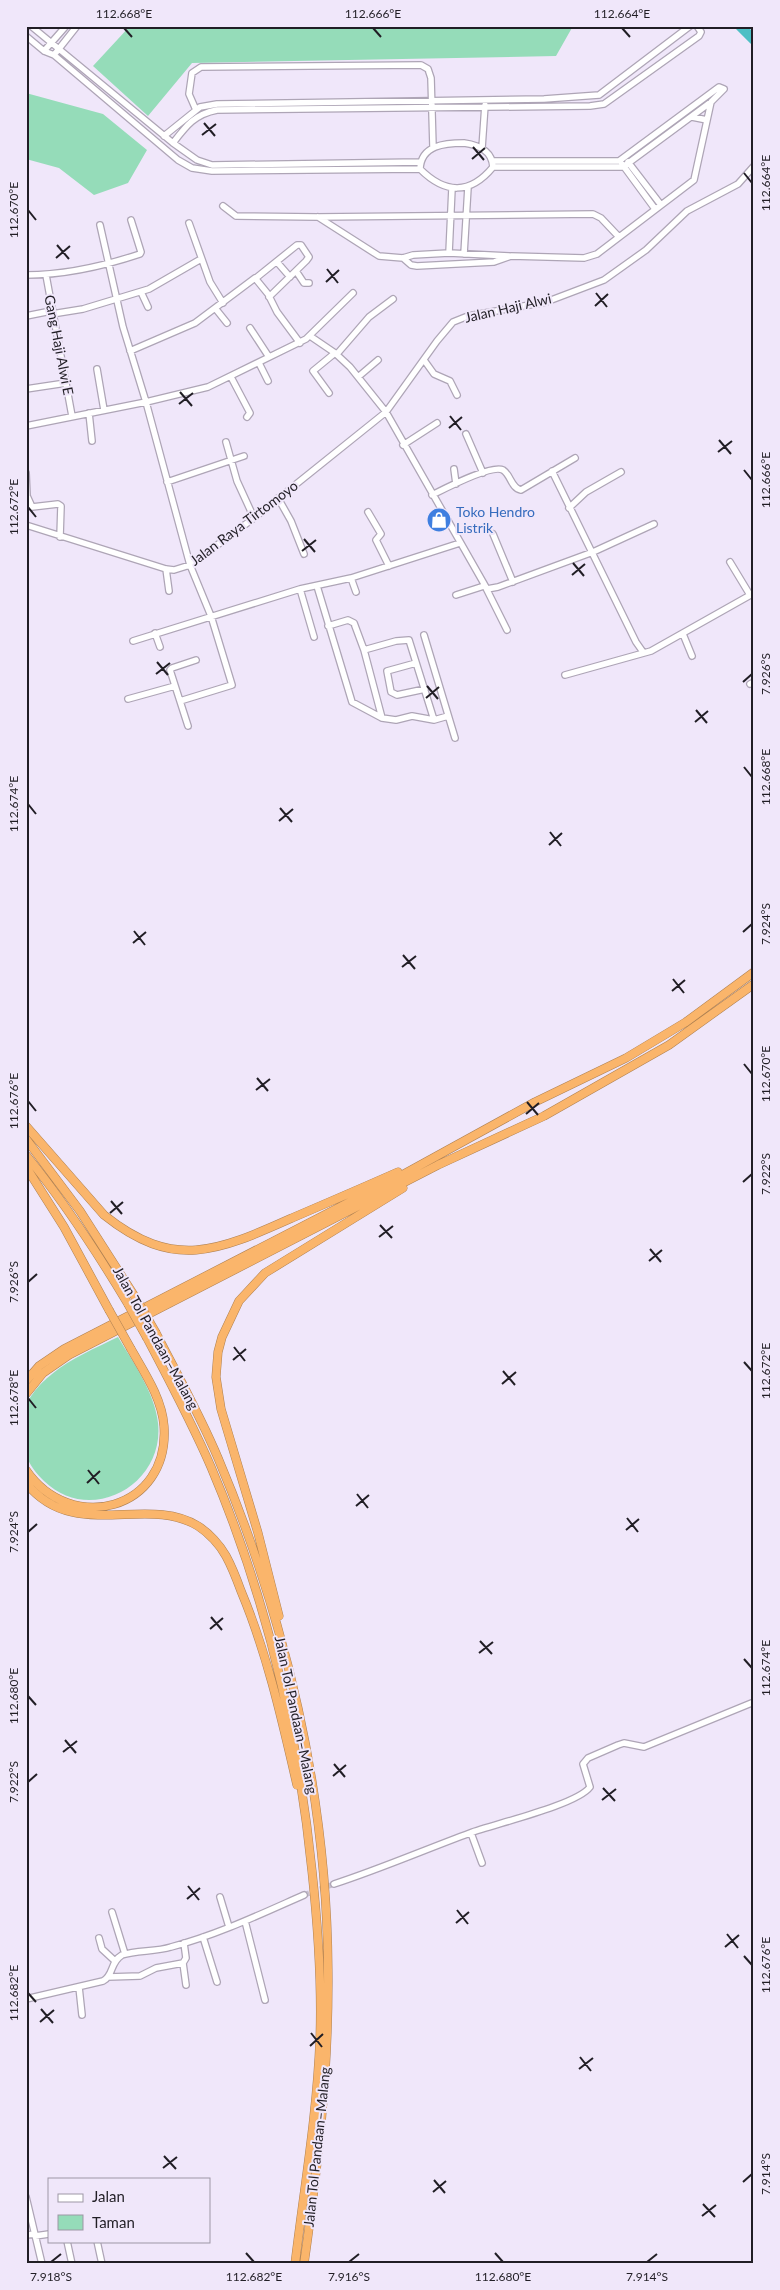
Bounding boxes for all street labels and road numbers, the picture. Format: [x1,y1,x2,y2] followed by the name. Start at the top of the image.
[463,289,553,326] street label: Jalan Haji Alwi
[41,293,78,397] street label: Gang Haji Alwi E
[186,476,301,569] street label: Jalan Raya Tirtomoyo
[110,1263,203,1412] street label: Jalan Tol Pandaan–Malang
[271,1634,322,1795] street label: Jalan Tol Pandaan–Malang
[300,2066,333,2228] street label: Jalan Tol Pandaan–Malang

